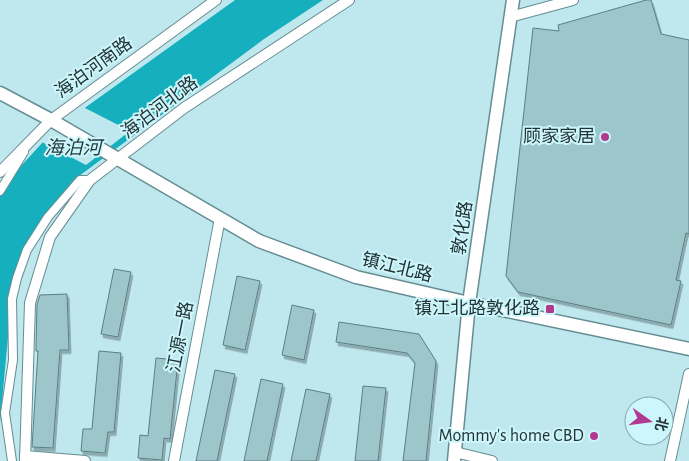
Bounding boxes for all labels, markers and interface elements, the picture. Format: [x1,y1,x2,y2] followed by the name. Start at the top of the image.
[51,33,136,102] street label: 海泊河南路
[117,72,201,142] street label: 海泊河北路
[523,126,595,146] place label: 顾家家居
[599,131,611,143] marker: 顾家家居
[44,138,105,158] water label: 海泊河
[448,200,476,256] street label: 敦化路
[360,249,435,285] street label: 镇江北路
[414,298,540,318] place label: 镇江北路敦化路
[163,300,197,374] street label: 江源一路
[544,303,556,315] marker: 镇江北路敦化路
[624,396,674,446] north arrow
[652,415,670,433] text: 北
[439,427,584,445] place label: Mommy's home CBD
[588,430,600,442] marker: Mommy's home CBD

